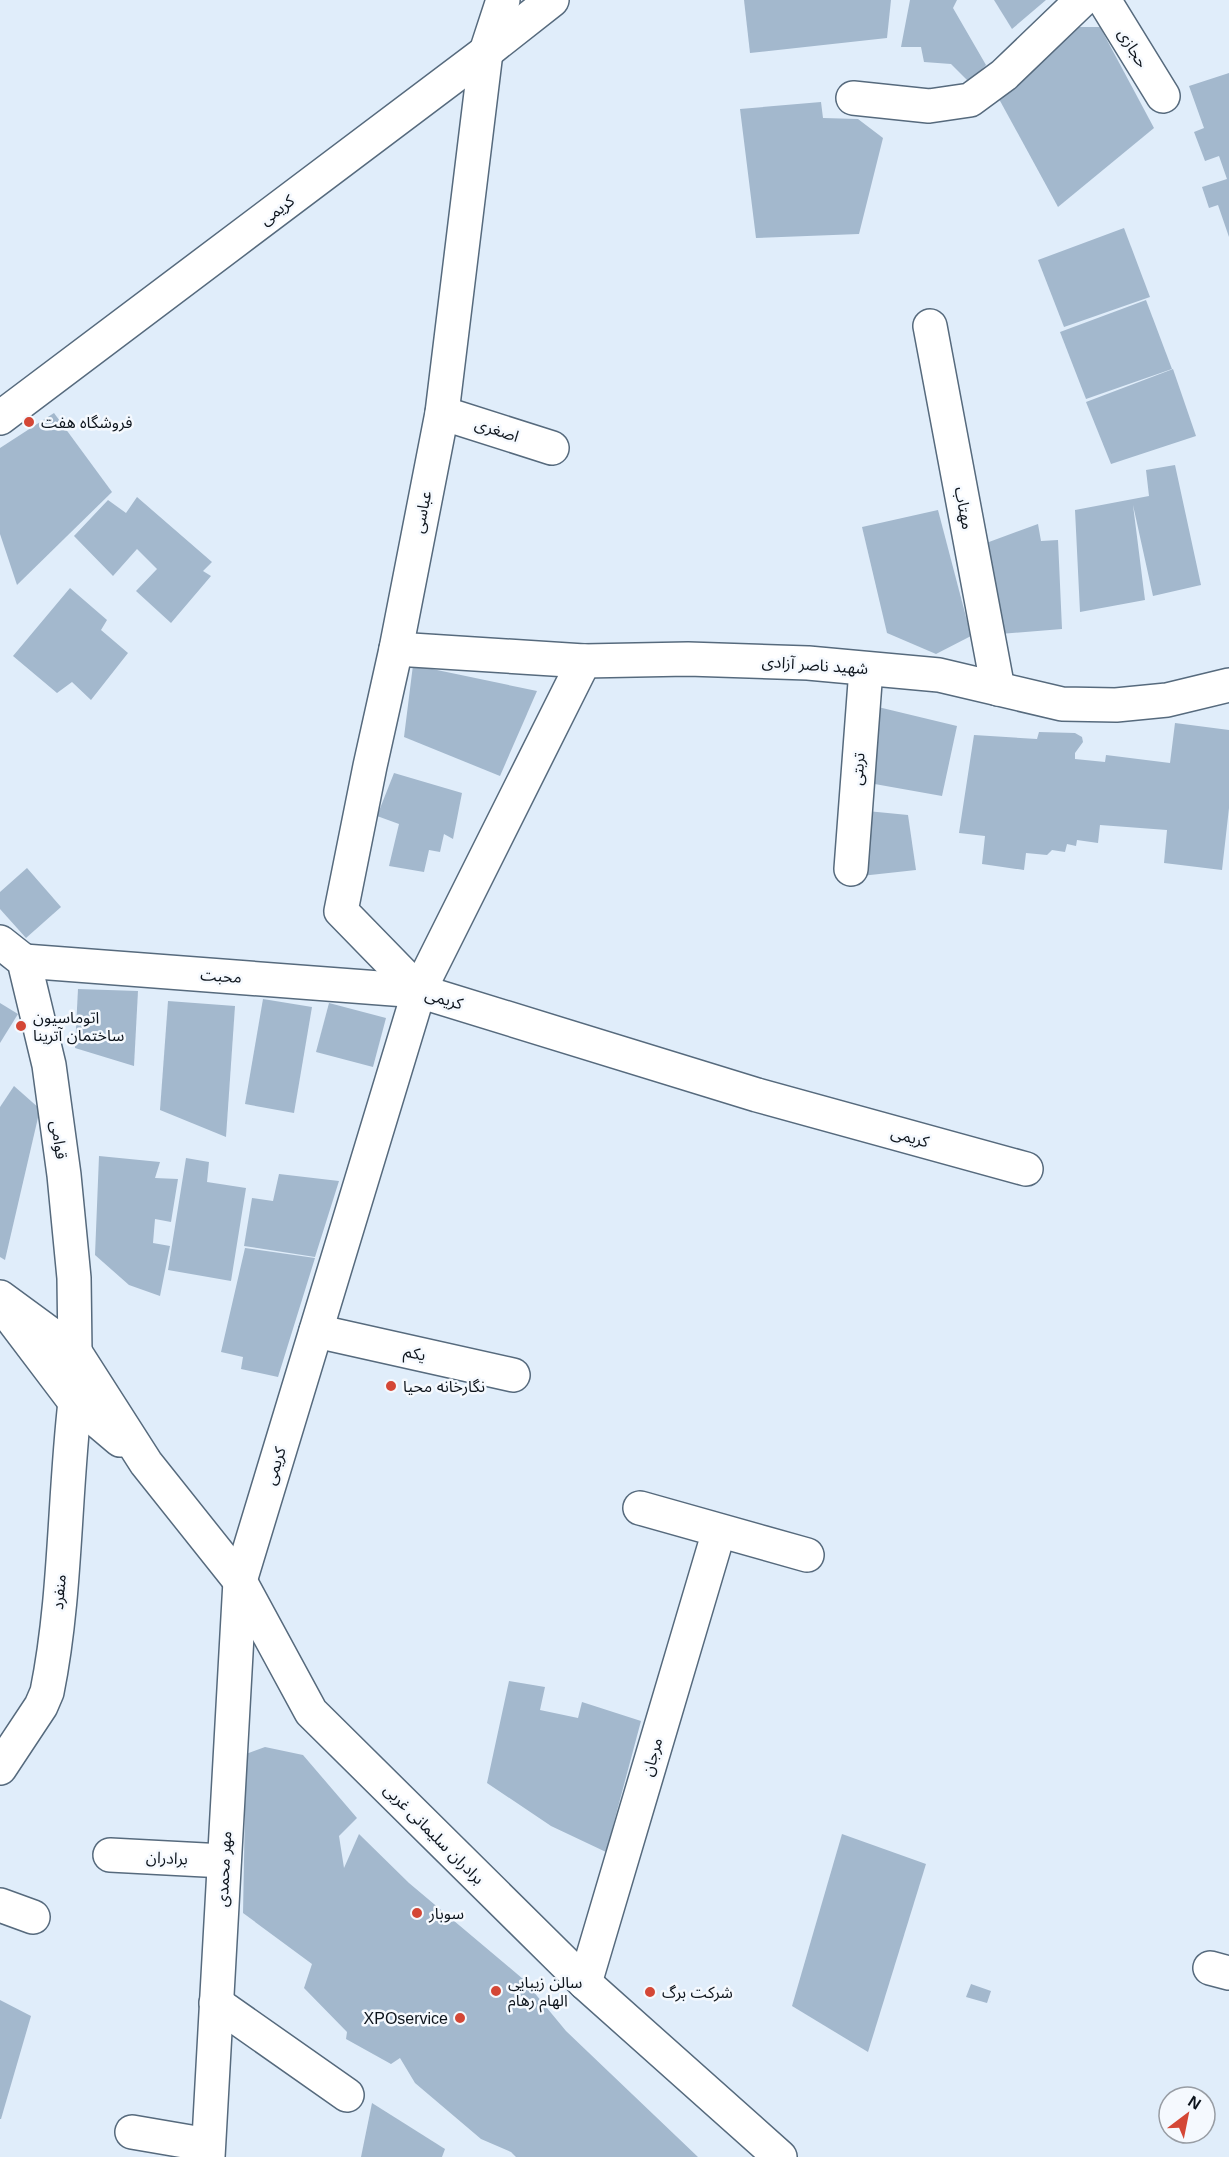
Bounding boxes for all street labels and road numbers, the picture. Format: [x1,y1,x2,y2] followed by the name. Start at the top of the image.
[1114,25,1151,71] street label: حجازی
[257,191,298,229] street label: کریمی
[473,415,521,446] street label: اصغری
[951,485,976,531] street label: مهتاب
[410,490,435,535] street label: عباسی
[761,653,869,678] street label: شهید ناصر آزادی
[848,752,869,786] street label: تربتی
[200,966,242,986] street label: محبت
[423,986,465,1014] street label: کریمی
[47,1120,70,1160] street label: قوامی
[889,1124,931,1152] street label: کریمی
[402,1342,428,1368] street label: یکم
[261,1445,290,1487] street label: کریمی
[49,1574,70,1610] street label: منفرد
[638,1736,667,1778] street label: مرجان
[380,1781,487,1888] street label: برادران سلیمانی غربی
[214,1831,235,1907] street label: مهر محمدی
[146,1848,188,1869] street label: برادران

